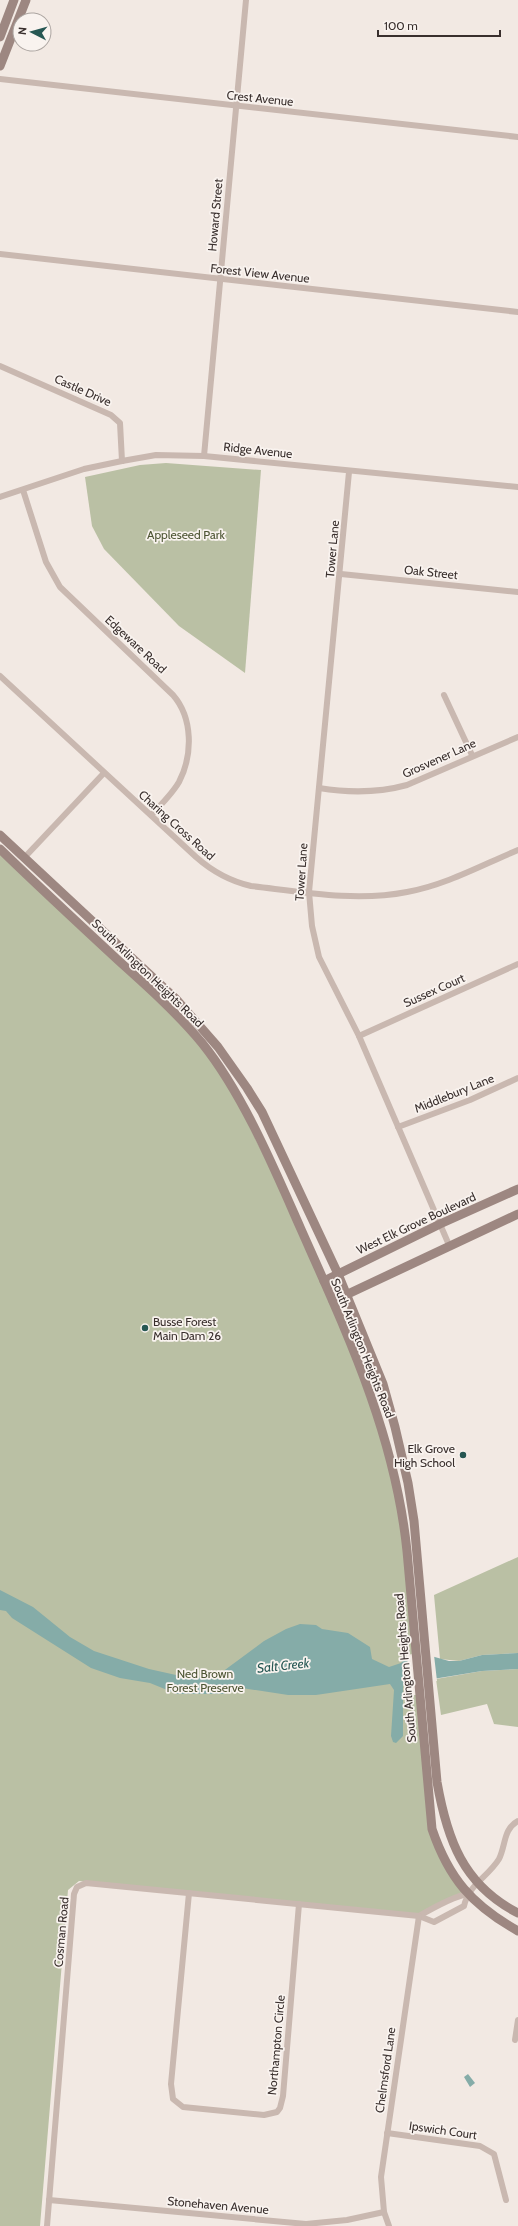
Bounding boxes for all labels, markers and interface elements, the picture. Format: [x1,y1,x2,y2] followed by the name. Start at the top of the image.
[12,12,52,52] north arrow
[378,12,500,38] scale bar
[384,18,418,33] text: 100 m
[15,26,29,36] text: N
[226,87,294,109] street label: Crest Avenue
[204,178,226,252] street label: Howard Street
[210,260,310,286] street label: Forest View Avenue
[52,371,114,409] street label: Castle Drive
[223,439,293,461] street label: Ridge Avenue
[322,520,342,578] street label: Tower Lane
[147,527,226,542] park label: Appleseed Park
[403,562,459,582] street label: Oak Street
[102,612,170,676] street label: Edgeware Road
[400,735,478,781] street label: Grosvener Lane
[136,787,218,863] street label: Charing Cross Road
[291,843,311,901] street label: Tower Lane
[89,916,207,1030] street label: South Arlington Heights Road
[401,970,467,1010] street label: Sussex Court
[412,1070,496,1116] street label: Middlebury Lane
[354,1189,478,1257] street label: West Elk Grove Boulevard
[328,1276,398,1420] street label: South Arlington Heights Road
[153,1314,221,1343] place label: Busse Forest Main Dam 26
[140,1323,150,1333] marker: Busse Forest Main Dam 26
[394,1441,455,1470] place label: Elk Grove High School
[458,1450,468,1460] marker: Elk Grove High School
[391,1593,419,1743] street label: South Arlington Heights Road
[256,1654,310,1676] water label: Salt Creek
[166,1666,244,1695] park label: Ned Brown Forest Preserve
[50,1896,72,1968] street label: Cosman Road
[264,1994,288,2096] street label: Northampton Circle
[372,2026,398,2114] street label: Chelmsford Lane
[408,2118,478,2142] street label: Ipswich Court
[167,2193,269,2217] street label: Stonehaven Avenue

